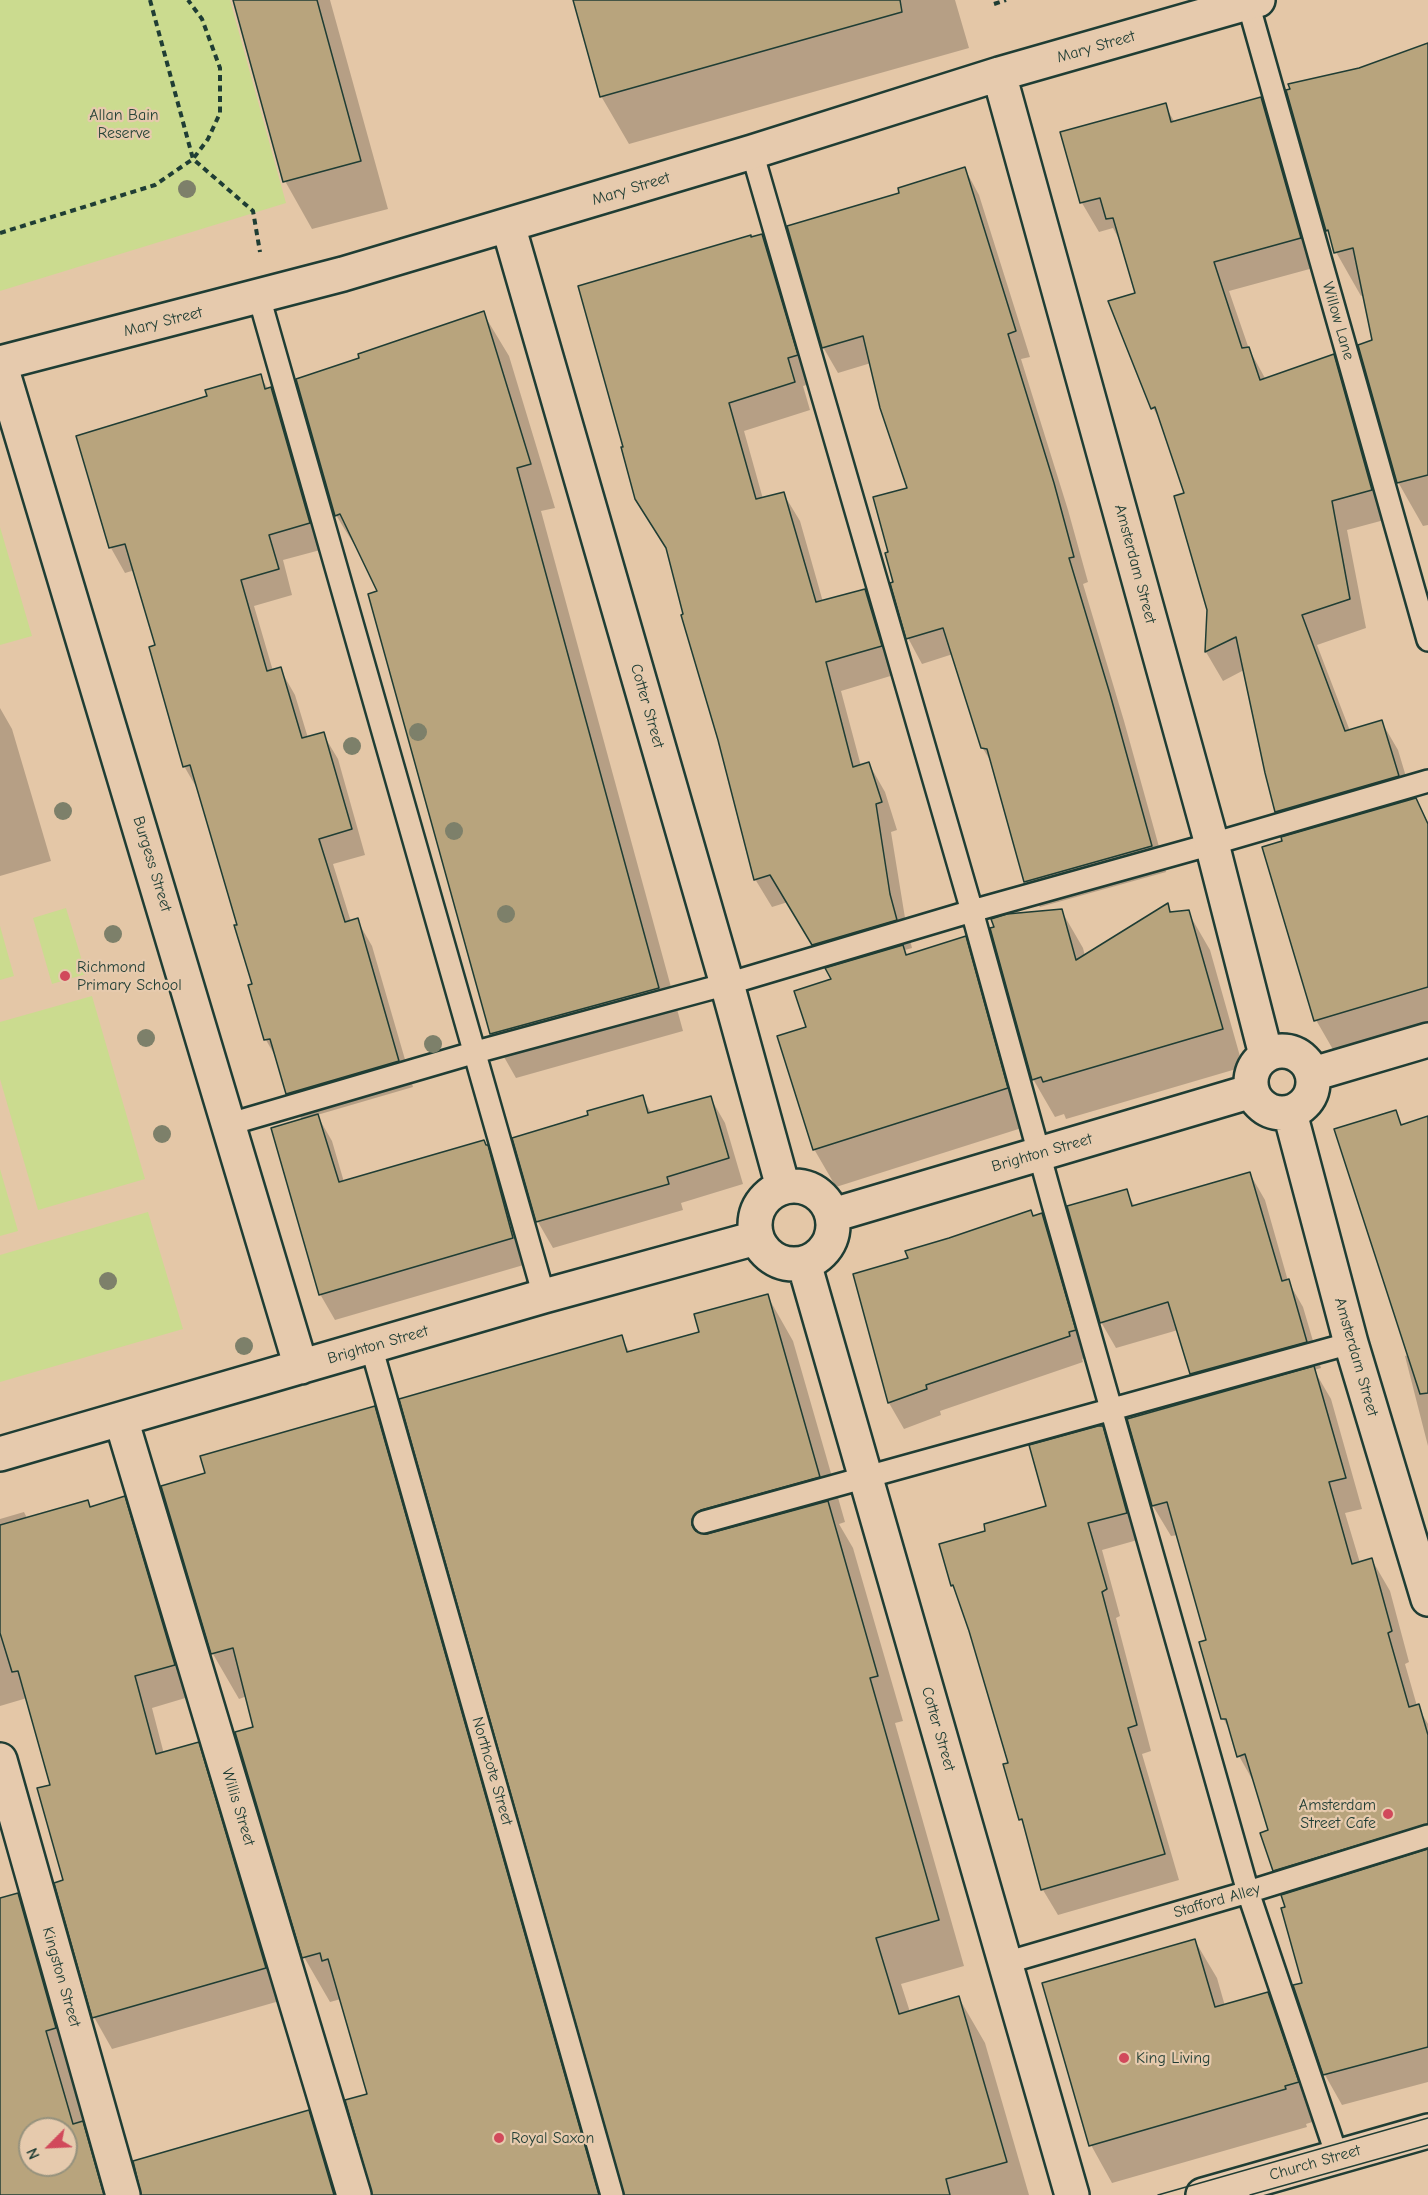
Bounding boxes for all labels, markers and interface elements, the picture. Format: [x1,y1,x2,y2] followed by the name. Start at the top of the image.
[1055,27,1137,67] street label: Mary Street
[89,105,159,143] park label: Allan Bain Reserve
[590,168,672,210] street label: Mary Street
[1318,280,1358,362] street label: Willow Lane
[122,303,204,341] street label: Mary Street
[1110,502,1160,626] street label: Amsterdam Street
[626,662,668,750] street label: Cotter Street
[128,814,176,914] street label: Burgess Street
[77,957,182,995] place label: Richmond Primary School
[58,969,72,983] marker: Richmond Primary School
[989,1129,1095,1177] street label: Brighton Street
[1330,1295,1382,1419] street label: Amsterdam Street
[325,1321,431,1369] street label: Brighton Street
[917,1685,959,1773] street label: Cotter Street
[467,1714,517,1828] street label: Northcote Street
[217,1766,259,1848] street label: Willis Street
[1299,1795,1376,1833] place label: Amsterdam Street Cafe
[1381,1807,1395,1821] marker: Amsterdam Street Cafe
[1171,1879,1263,1923] street label: Stafford Alley
[38,1925,84,2029] street label: Kingston Street
[1136,2048,1211,2068] place label: King Living
[1117,2051,1131,2065] marker: King Living
[18,2117,78,2177] north arrow
[511,2128,594,2148] place label: Royal Saxon
[492,2131,506,2145] marker: Royal Saxon
[1267,2141,1363,2185] street label: Church Street
[23,2145,44,2162] text: N

